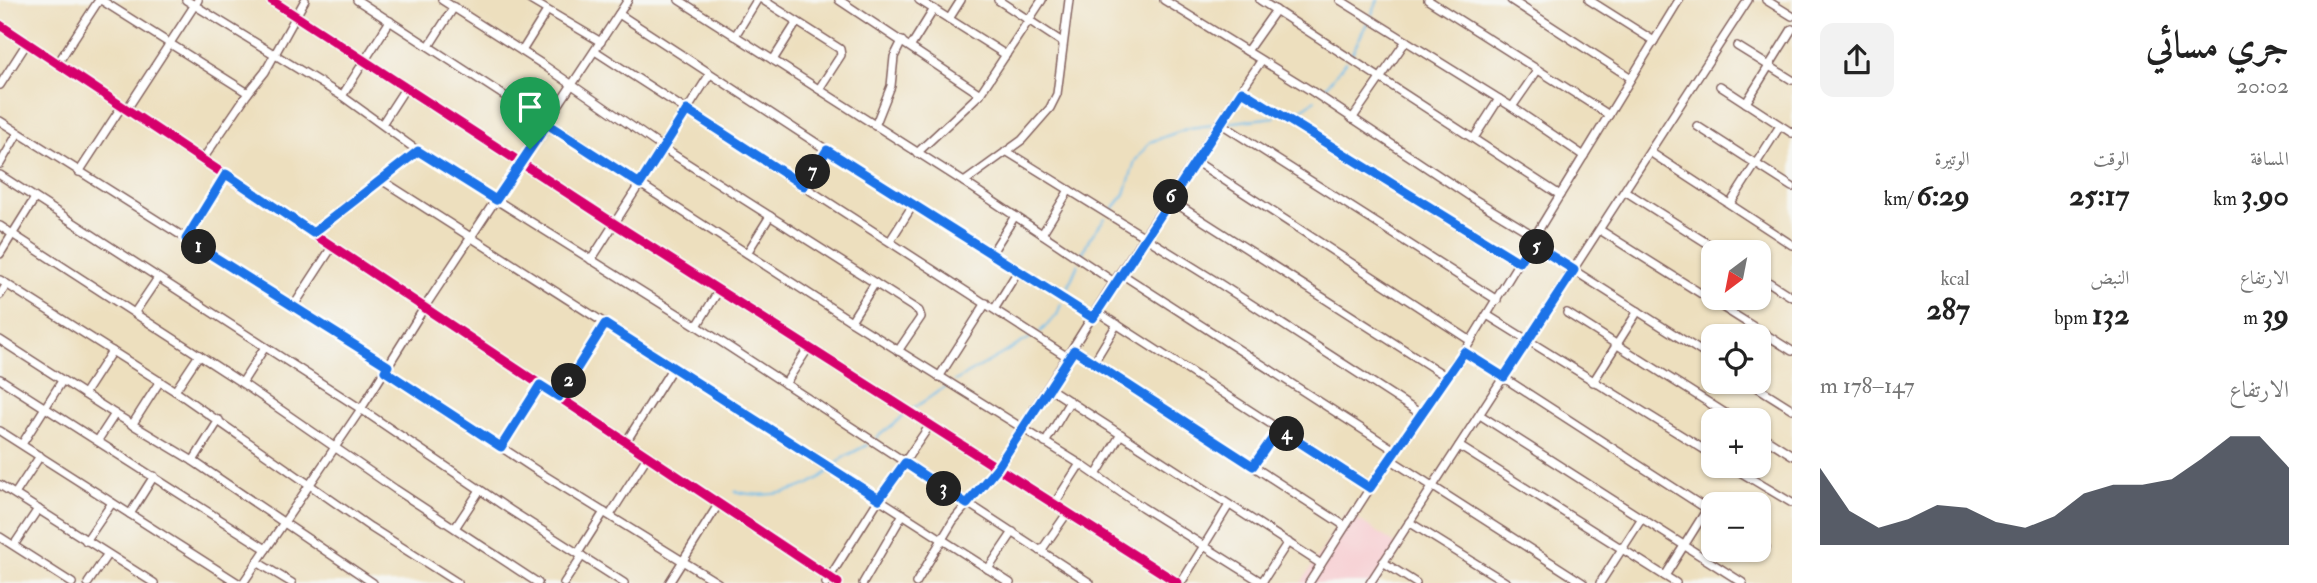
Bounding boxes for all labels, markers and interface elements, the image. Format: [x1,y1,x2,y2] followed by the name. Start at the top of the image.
[2146,21,2289,69] text: جري مسائي
[1820,23,1894,97] button: share
[2236,71,2289,100] text: 20:02
[500,77,560,149] pin
[511,88,549,126] icon: arrive
[1935,147,1970,171] text: الوتيرة
[2093,147,2129,171] text: الوقت
[2250,147,2289,171] text: المسافة
[796,154,830,190] pin: 7
[808,159,817,183] text: 7
[1917,177,1970,214] text: 6:29
[2069,177,2129,214] text: 25:17
[2241,177,2289,214] text: 3.90
[1154,180,1188,214] pin: 6
[1166,184,1175,208] text: 6
[1884,187,1917,211] text: /km
[2213,187,2241,211] text: km
[182,230,216,264] pin: 1
[1520,230,1554,264] pin: 5
[195,234,202,258] text: 1
[1532,234,1541,258] text: 5
[1701,240,1771,310] north arrow
[1701,240,1771,562] map controls
[2090,266,2129,290] text: النبض
[2240,266,2289,290] text: الارتفاع
[1941,267,1970,291] text: kcal
[1927,291,1970,328] text: 287
[2092,296,2129,333] text: 132
[2262,296,2289,333] text: 39
[2054,306,2092,330] text: bpm
[2243,306,2262,330] text: m
[1701,324,1771,394] button: locate
[552,364,586,398] pin: 2
[564,368,573,392] text: 2
[1820,371,1915,400] text: 147–178 m
[2229,375,2289,404] text: الارتفاع
[1701,408,1771,478] button: +
[1270,416,1304,452] pin: 4
[1281,421,1292,445] text: 4
[926,472,962,506] pin: 3
[940,476,947,500] text: 3
[1701,492,1771,562] button: −

